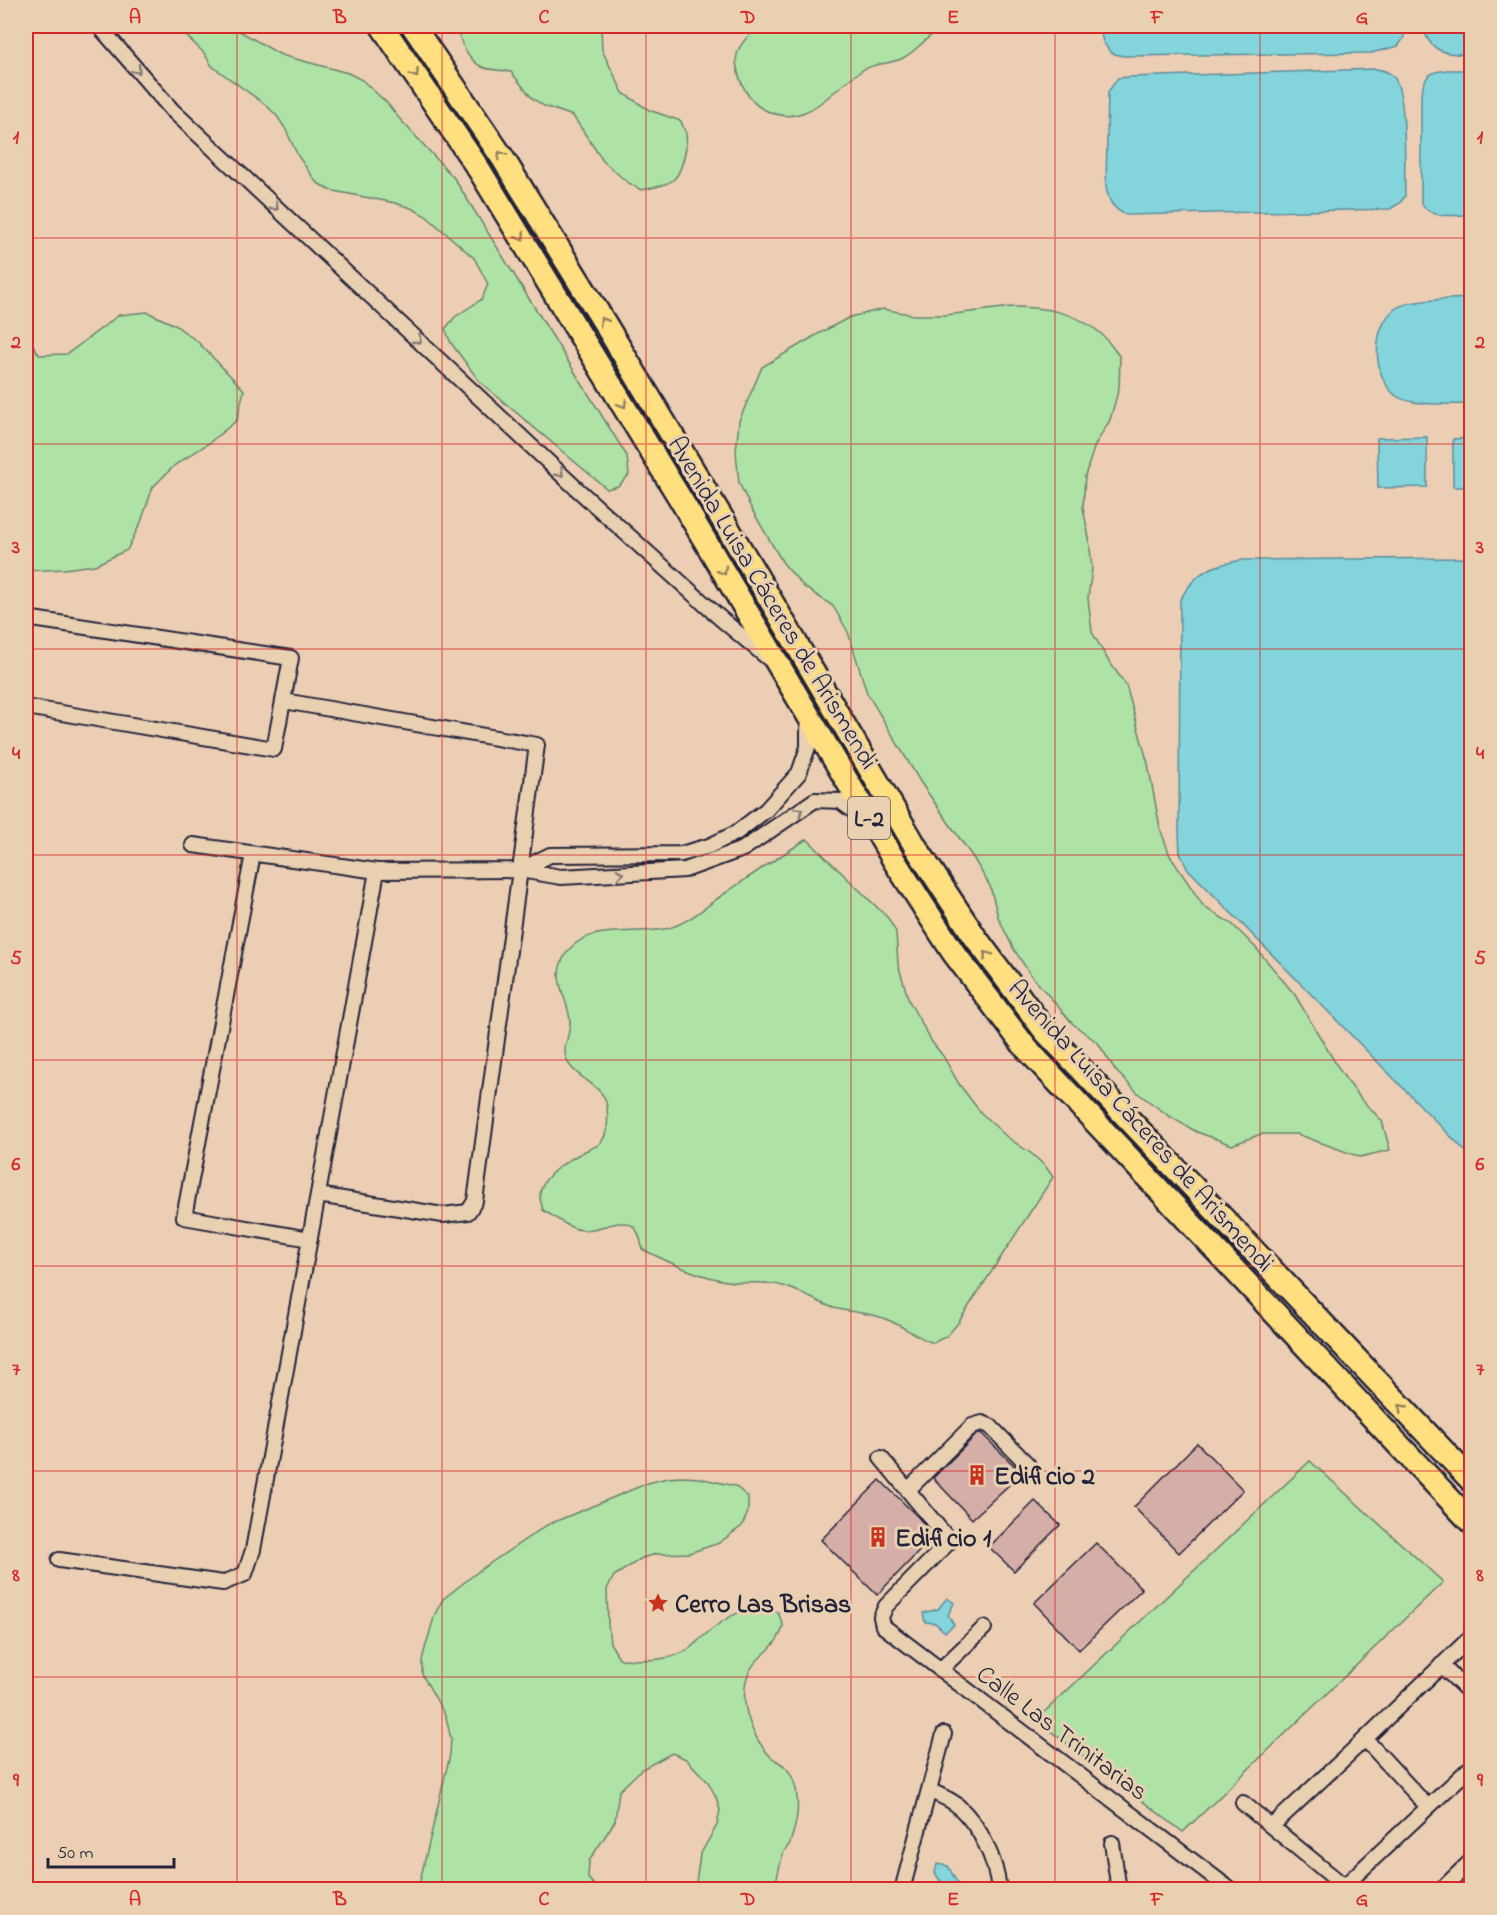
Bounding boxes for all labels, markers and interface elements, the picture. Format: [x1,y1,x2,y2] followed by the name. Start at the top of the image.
[129,4,141,33] text: A
[332,4,347,33] text: B
[539,4,550,33] text: C
[740,4,755,33] text: D
[947,4,959,33] text: E
[1150,4,1164,33] text: F
[1356,4,1369,33] text: G
[130,63,141,74] one-way arrow
[408,67,419,78] one-way arrow
[13,124,20,153] text: 1
[1477,124,1484,153] text: 1
[497,151,508,162] one-way arrow
[269,200,279,211] one-way arrow
[514,231,525,242] one-way arrow
[599,317,611,327] one-way arrow
[10,329,21,358] text: 2
[1474,329,1485,358] text: 2
[411,333,421,344] one-way arrow
[616,398,627,408] one-way arrow
[657,430,886,777] street label: Avenida Luisa Cáceres de Arismendi
[553,466,564,477] one-way arrow
[11,534,20,563] text: 3
[1475,534,1484,563] text: 3
[716,565,728,575] one-way arrow
[12,740,21,769] text: 4
[1476,740,1485,769] text: 4
[848,797,890,839] road number: L-2
[793,807,804,818] one-way arrow
[616,867,625,880] one-way arrow
[10,945,22,974] text: 5
[1474,945,1486,974] text: 5
[984,950,995,961] one-way arrow
[998,972,1282,1282] street label: Avenida Luisa Cáceres de Arismendi
[12,1151,21,1180] text: 6
[1476,1151,1485,1180] text: 6
[12,1356,21,1385] text: 7
[1476,1356,1485,1385] text: 7
[1398,1404,1409,1415] one-way arrow
[994,1459,1095,1497] place label: Edificio 2
[965,1463,989,1487] building icon: Edificio 2
[895,1521,992,1559] place label: Edificio 1
[866,1525,890,1549] building icon: Edificio 1
[11,1562,20,1591] text: 8
[1475,1562,1484,1591] text: 8
[675,1587,851,1625] place label: Cerro Las Brisas
[646,1591,670,1615] place icon: Cerro Las Brisas
[967,1657,1155,1812] street label: Calle Las Trinitarias
[12,1767,20,1796] text: 9
[1476,1767,1484,1796] text: 9
[48,1831,174,1869] scale bar
[57,1841,94,1867] text: 50 m
[129,1886,141,1915] text: A
[332,1886,347,1915] text: B
[539,1886,550,1915] text: C
[740,1886,755,1915] text: D
[947,1886,959,1915] text: E
[1150,1886,1164,1915] text: F
[1356,1886,1369,1915] text: G

